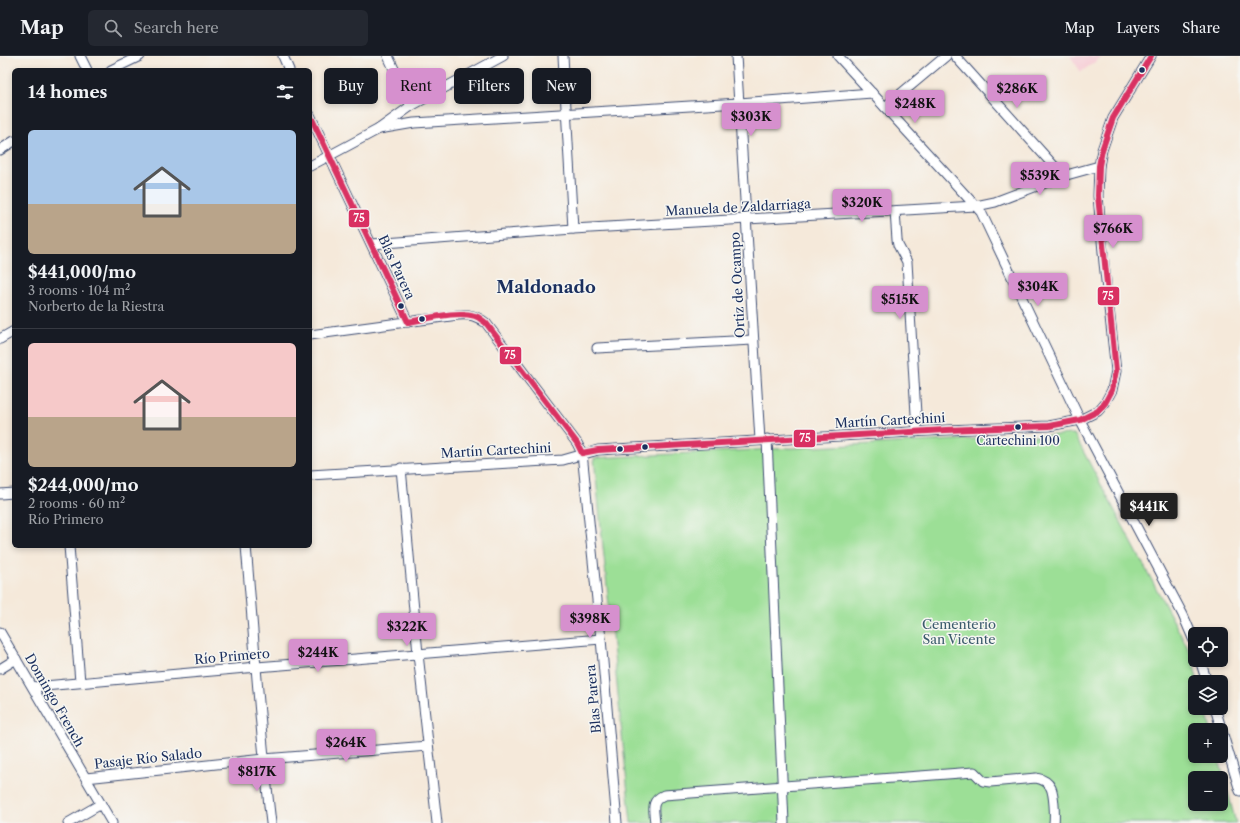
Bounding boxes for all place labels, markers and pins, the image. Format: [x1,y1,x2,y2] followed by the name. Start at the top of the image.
[1137,65,1147,75] unlabelled marker
[989,75,1045,109] pin: $286K
[887,90,943,124] pin: $248K
[723,103,779,137] pin: $303K
[1012,162,1068,196] pin: $539K
[834,189,890,223] pin: $320K
[1085,215,1141,249] pin: $766K
[1010,273,1066,307] pin: $304K
[872,286,928,320] pin: $515K
[396,301,406,311] unlabelled marker
[417,314,427,324] unlabelled marker
[1013,422,1023,432] marker: Cartechini 100
[976,433,1060,448] place label: Cartechini 100
[640,442,650,452] unlabelled marker
[615,444,625,454] unlabelled marker
[1121,493,1177,527] pin: $441K
[562,605,618,639] pin: $398K
[379,613,435,647] pin: $322K
[290,639,346,673] pin: $244K
[318,729,374,763] pin: $264K
[229,758,285,792] pin: $817K

